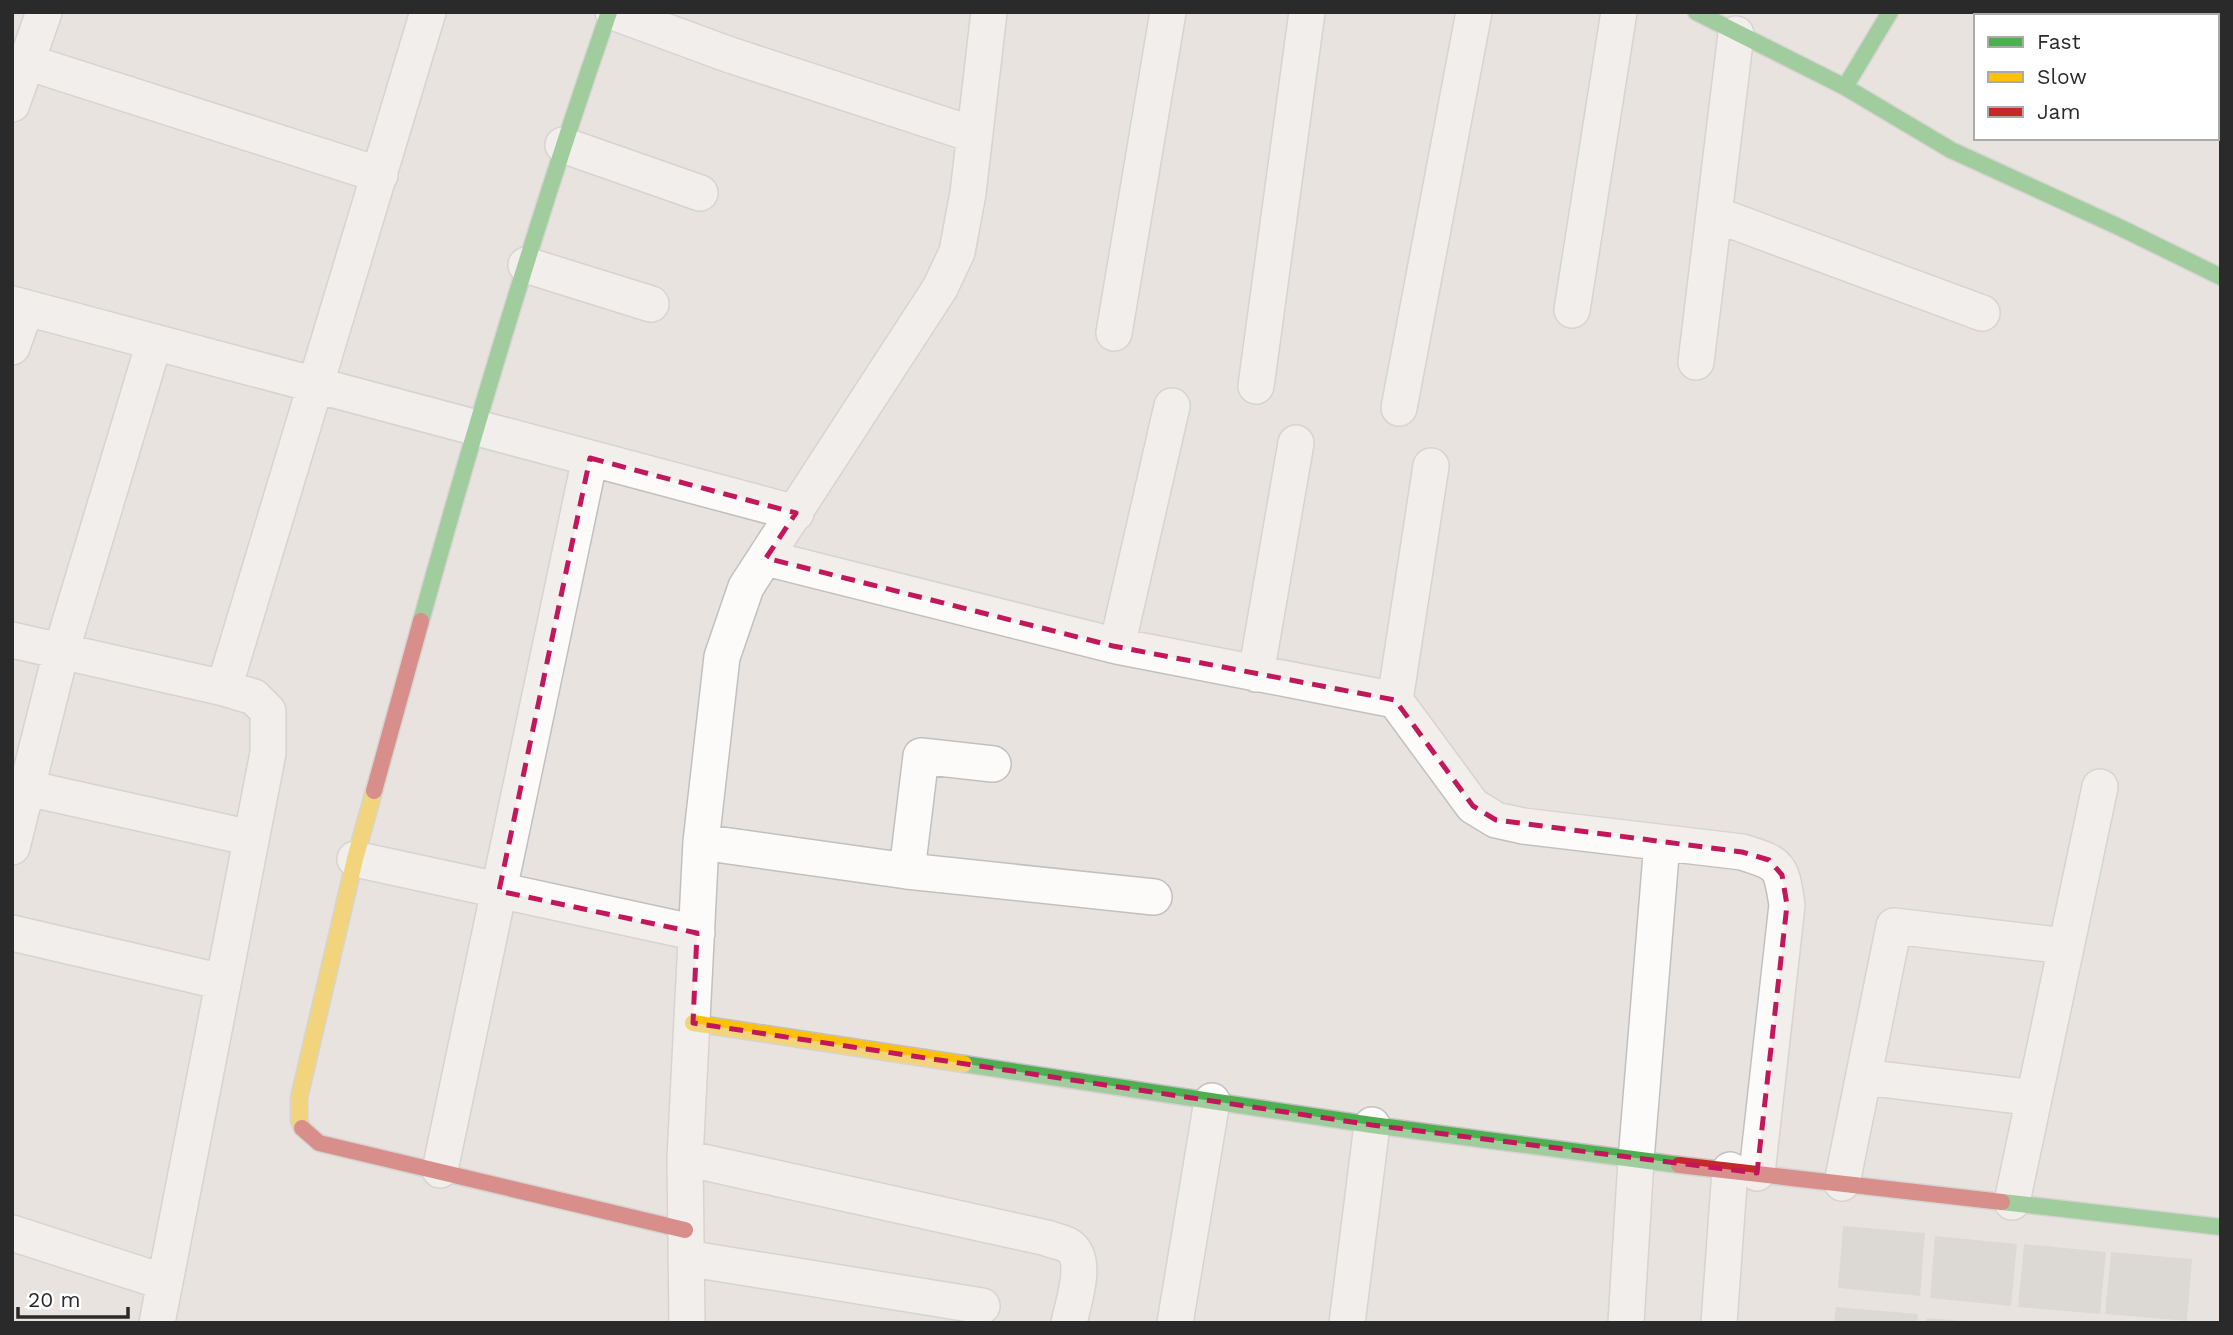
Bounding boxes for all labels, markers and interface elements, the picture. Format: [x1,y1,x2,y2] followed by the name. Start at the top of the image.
[1974,14,2219,140] legend
[2037,29,2081,54] text: Fast
[2037,64,2087,89] text: Slow
[2037,99,2080,124] text: Jam
[18,1276,128,1320] scale bar
[28,1287,80,1312] text: 20 m

